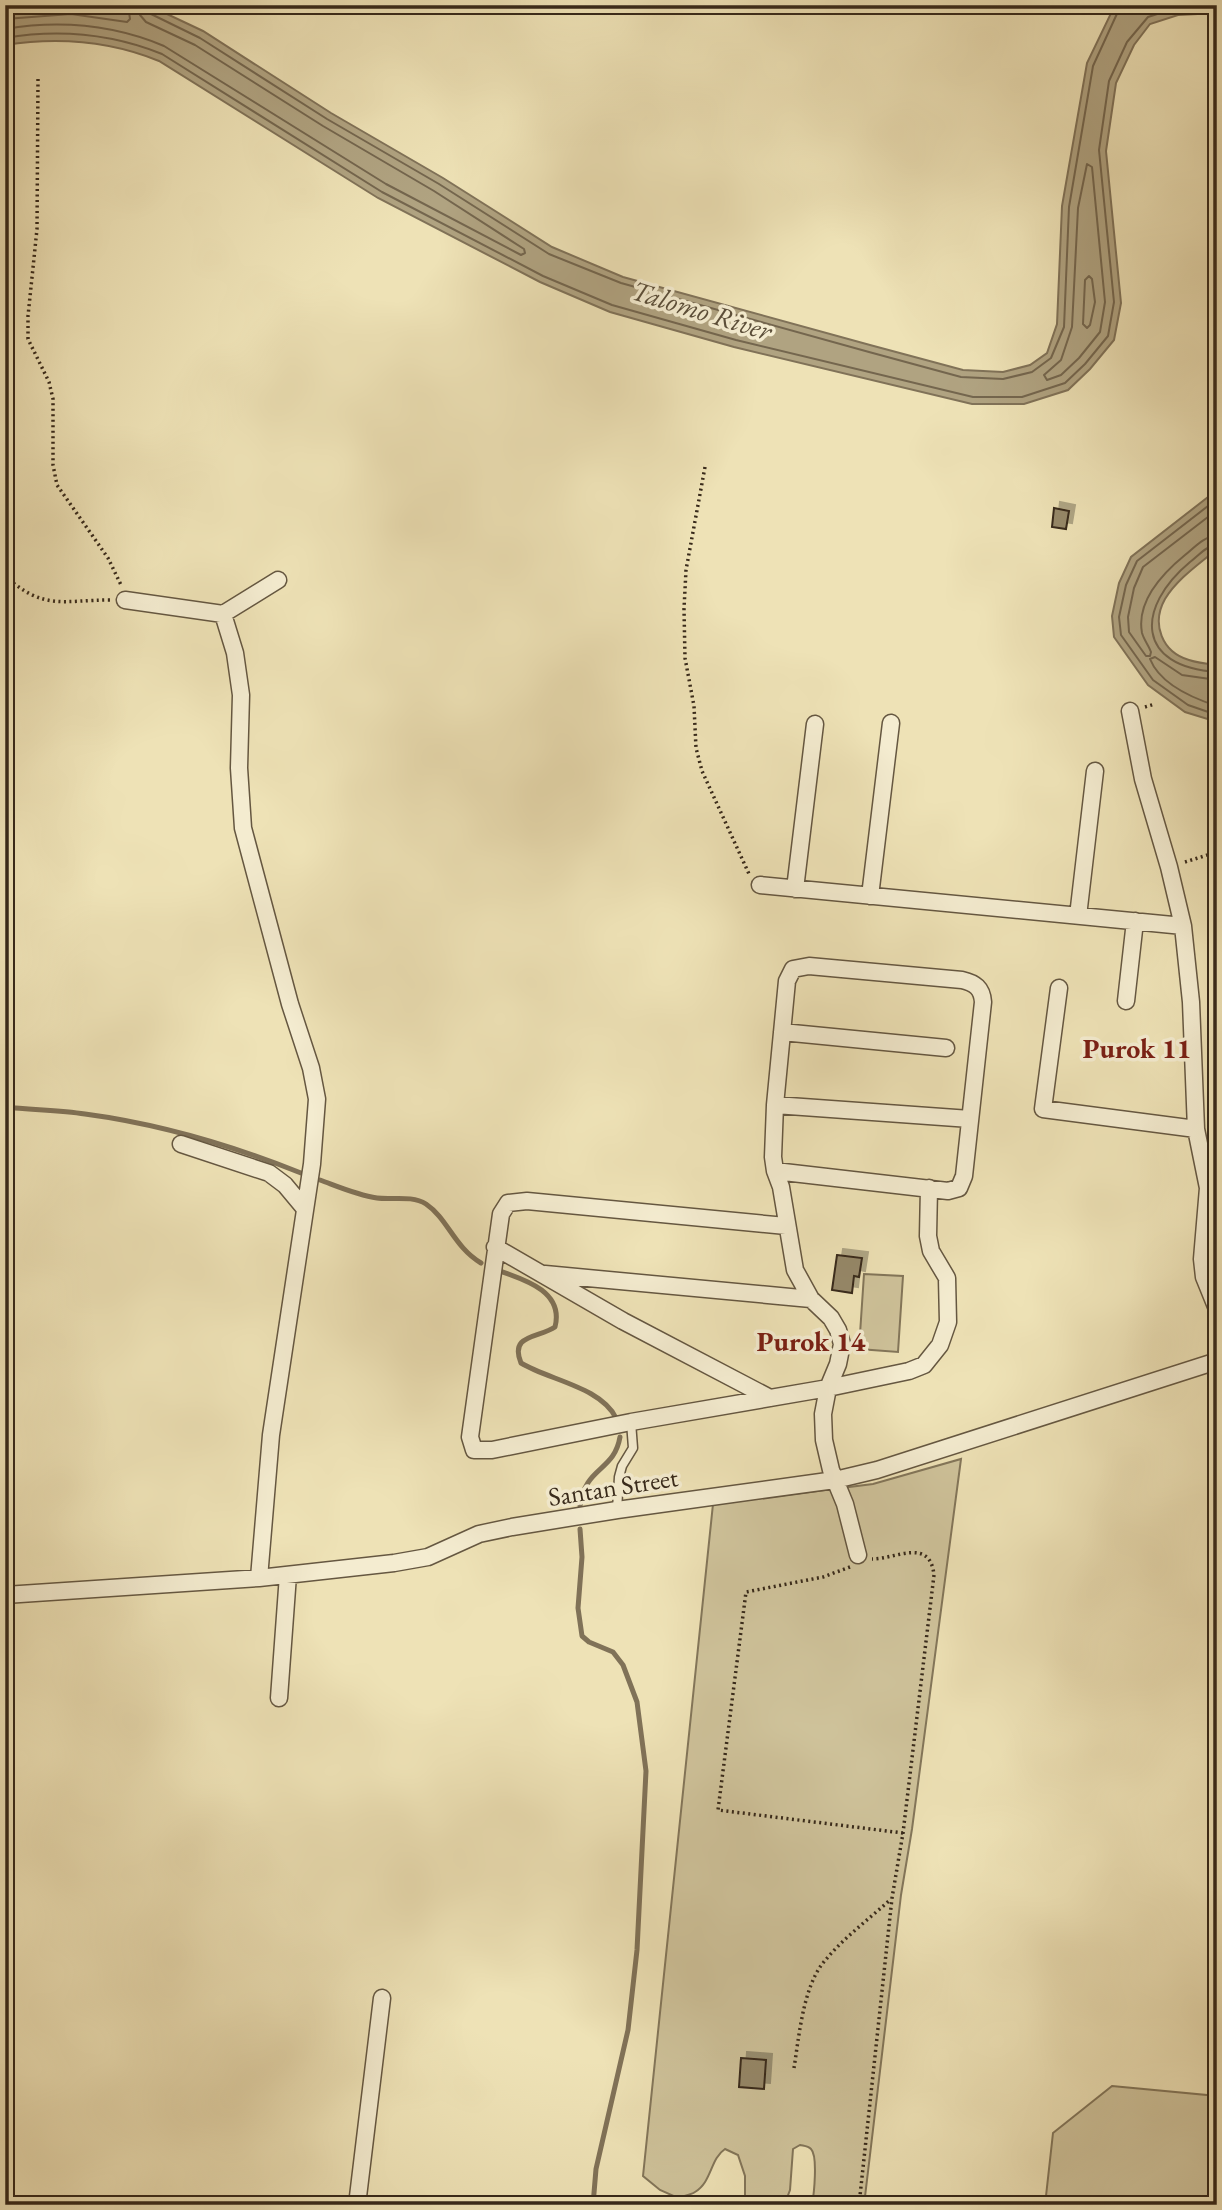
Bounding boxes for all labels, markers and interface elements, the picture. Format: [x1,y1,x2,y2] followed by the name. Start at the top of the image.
[628,272,778,349] water label: Talomo River
[1083,1030,1191,1066] district label: Purok 11
[757,1323,867,1359] district label: Purok 14
[546,1460,680,1514] street label: Santan Street

